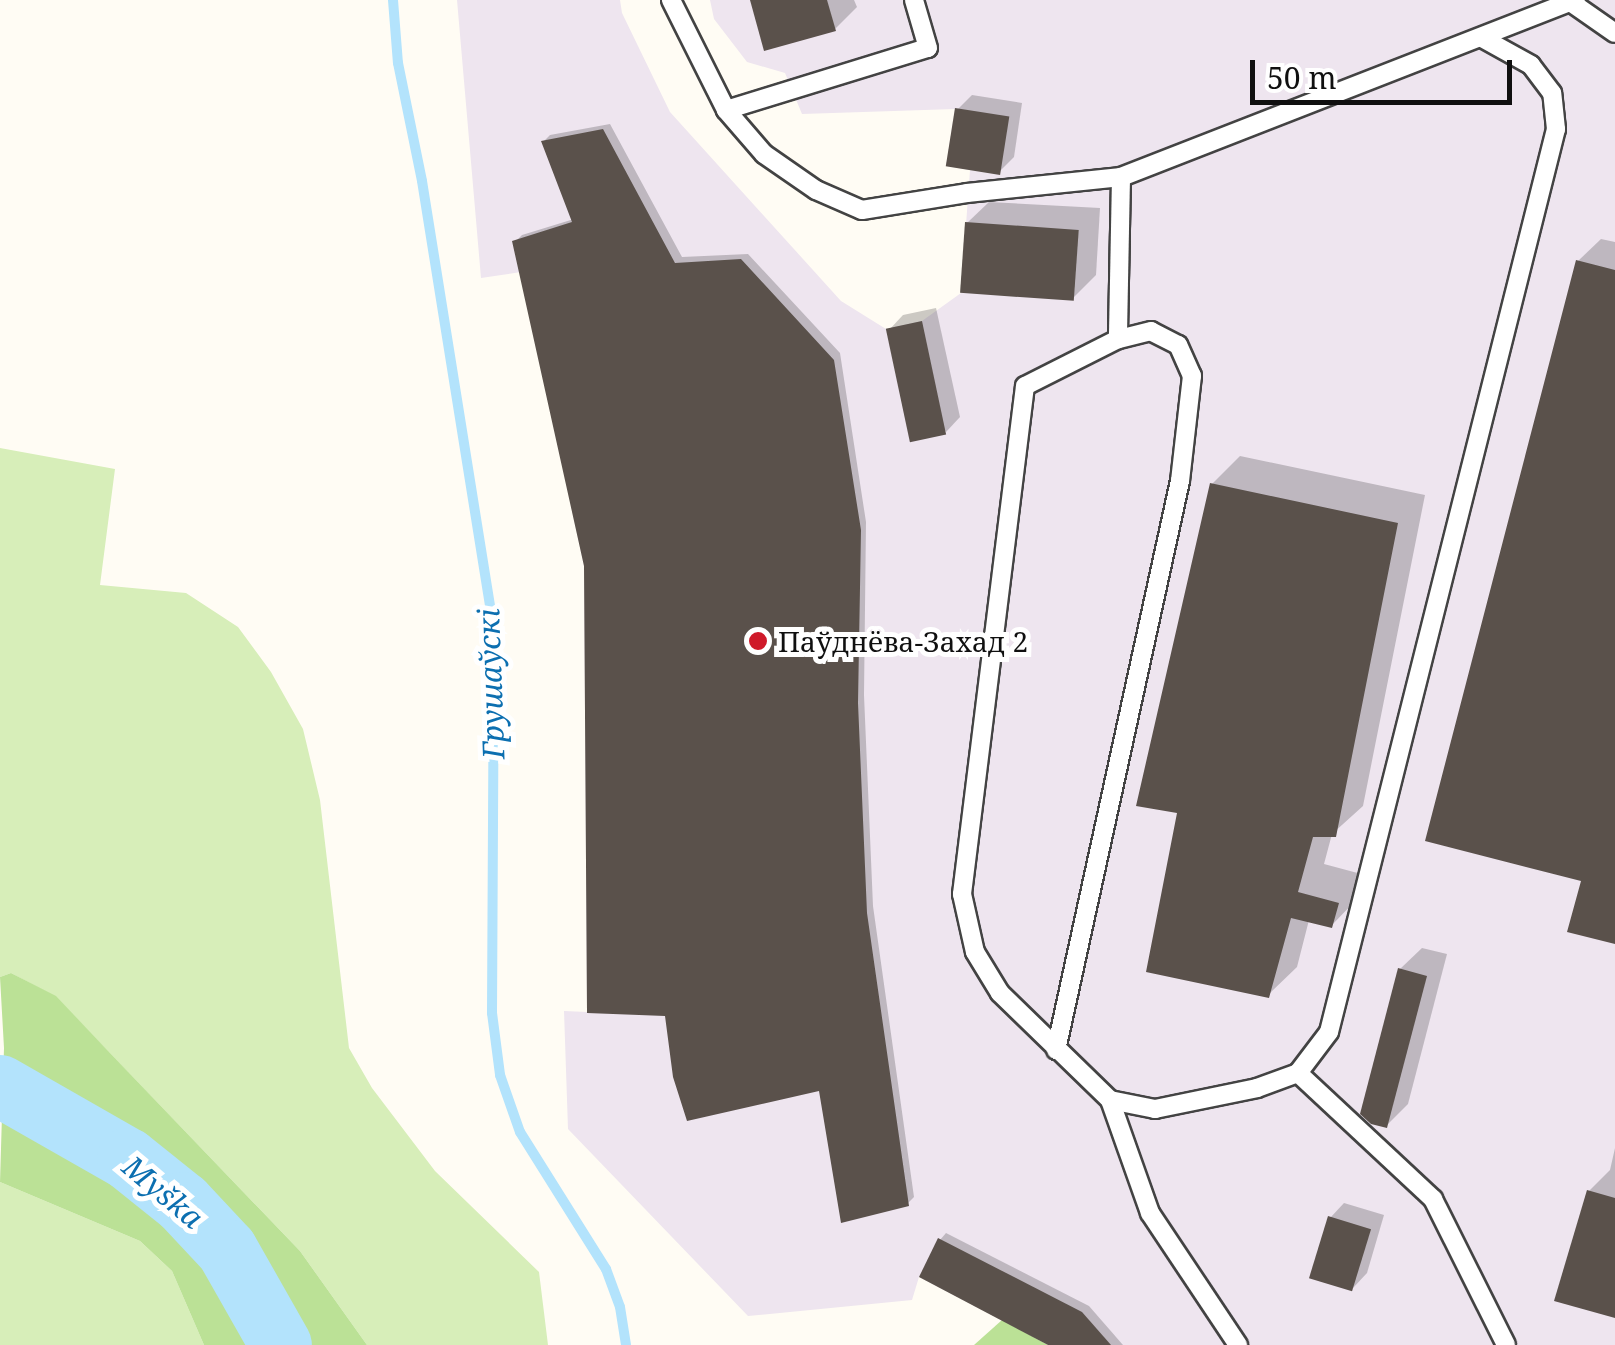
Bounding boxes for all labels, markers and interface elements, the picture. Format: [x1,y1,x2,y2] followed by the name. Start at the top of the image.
[1255,40,1518,102] scale bar
[1267,57,1337,98] text: 50 m
[470,608,512,760] water label: Грушаўскі
[778,624,1028,658] place label: Паўднёва-Захад 2
[747,630,769,652] marker: Паўднёва-Захад 2
[116,1148,210,1236] water label: Муška

